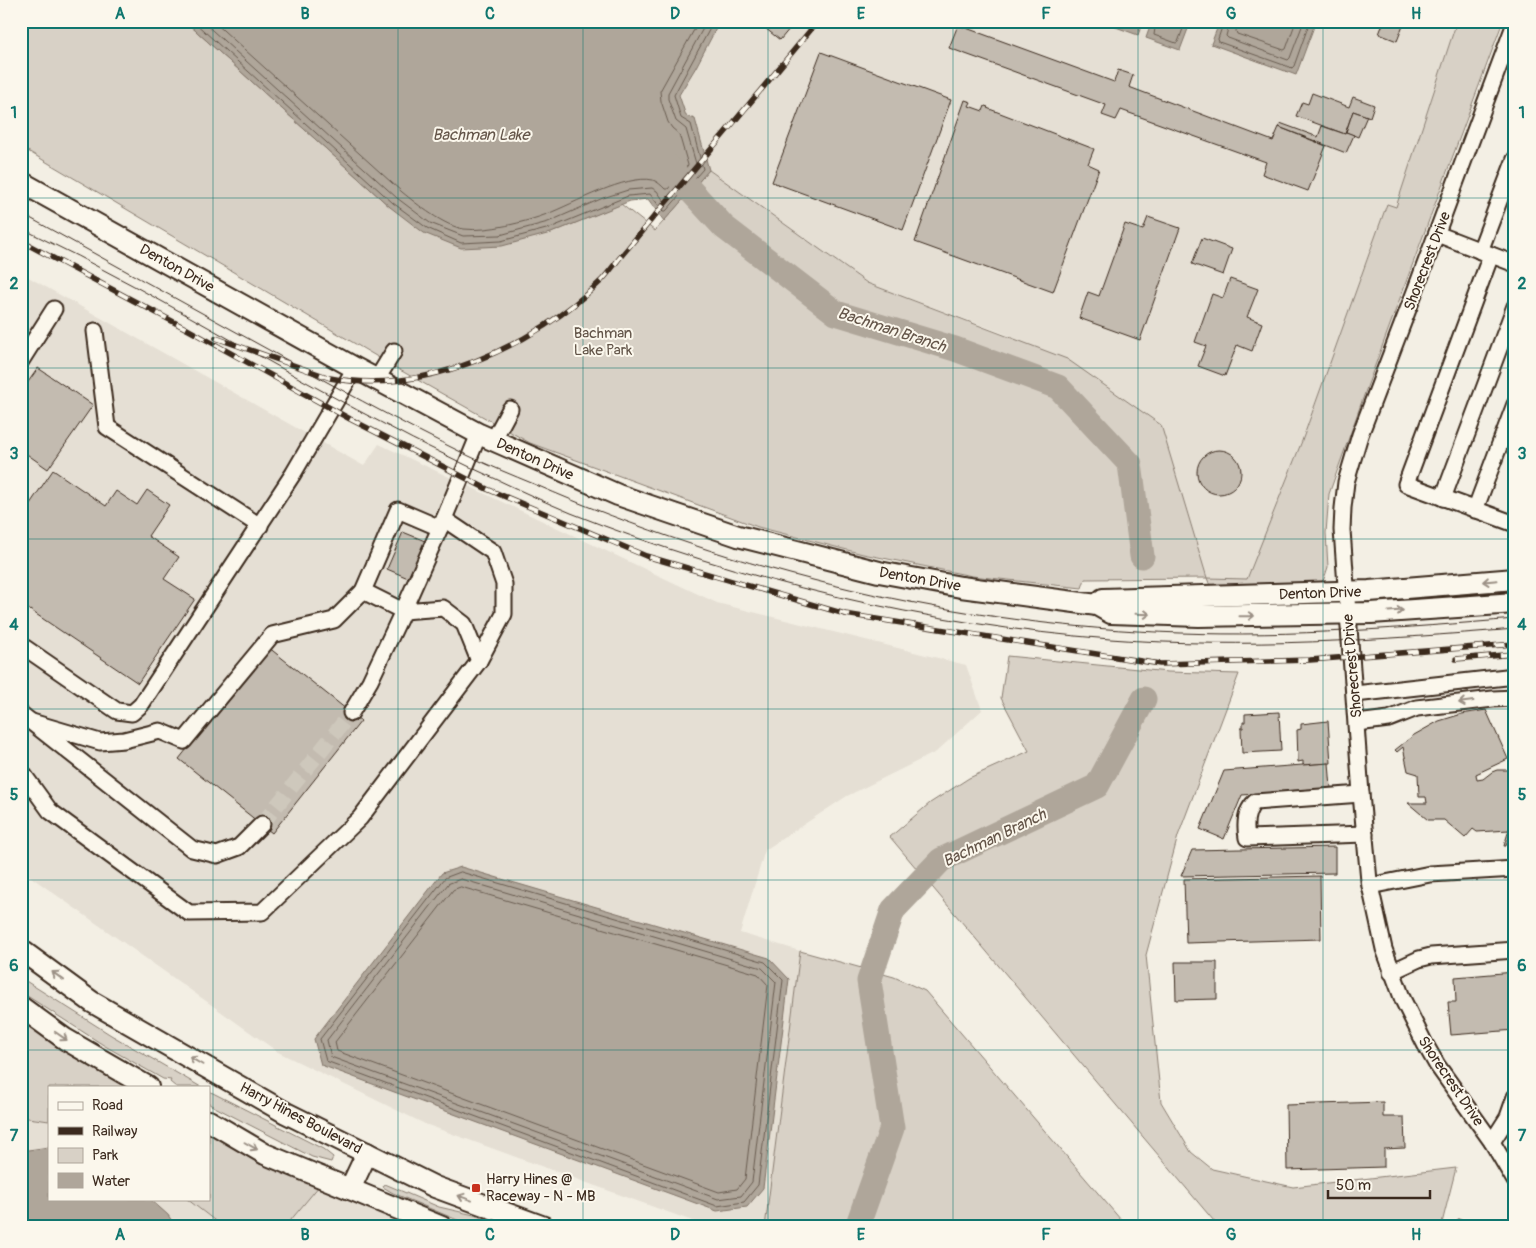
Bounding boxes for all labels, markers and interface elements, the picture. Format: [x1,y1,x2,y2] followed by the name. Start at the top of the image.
[115,4,126,24] text: A
[300,4,310,24] text: B
[485,4,495,24] text: C
[670,4,680,24] text: D
[857,4,866,24] text: E
[1041,4,1051,24] text: F
[1226,4,1237,24] text: G
[1411,4,1421,24] text: H
[11,103,17,123] text: 1
[1519,103,1525,123] text: 1
[433,125,532,145] water label: Bachman Lake
[1400,208,1455,313] street label: Shorecrest Drive
[136,240,218,297] street label: Denton Drive
[10,274,19,294] text: 2
[1518,274,1527,294] text: 2
[835,303,950,357] water label: Bachman Branch
[574,324,633,360] park label: Bachman Lake Park
[493,434,577,485] street label: Denton Drive
[10,444,19,464] text: 3
[1518,444,1527,464] text: 3
[878,563,963,596] street label: Denton Drive
[1483,576,1499,585] one-way arrow
[1278,583,1362,604] street label: Denton Drive
[1388,607,1404,616] one-way arrow
[1135,610,1151,619] one-way arrow
[1239,611,1255,621] one-way arrow
[1338,613,1367,719] street label: Shorecrest Drive
[9,615,19,635] text: 4
[1517,615,1527,635] text: 4
[1459,697,1475,707] one-way arrow
[10,785,19,805] text: 5
[1518,785,1527,805] text: 5
[940,804,1051,871] water label: Bachman Branch
[9,956,19,976] text: 6
[1517,956,1527,976] text: 6
[52,971,65,982] one-way arrow
[54,1031,68,1041] one-way arrow
[1414,1033,1488,1130] street label: Shorecrest Drive
[189,1056,204,1066] one-way arrow
[236,1078,365,1159] street label: Harry Hines Boulevard
[48,1086,210,1200] legend
[92,1096,123,1115] text: Road
[92,1122,138,1141] text: Railway
[10,1126,19,1146] text: 7
[1518,1126,1527,1146] text: 7
[243,1141,258,1151] one-way arrow
[92,1146,119,1165] text: Park
[1328,1168,1431,1200] scale bar
[486,1170,595,1206] place label: Harry Hines @ Raceway - N - MB
[92,1172,131,1191] text: Water
[1336,1176,1371,1195] text: 50 m
[470,1182,482,1194] marker: Harry Hines @ Raceway - N - MB
[458,1193,474,1202] one-way arrow
[115,1225,126,1245] text: A
[300,1225,310,1245] text: B
[485,1225,495,1245] text: C
[670,1225,680,1245] text: D
[857,1225,866,1245] text: E
[1041,1225,1051,1245] text: F
[1226,1225,1237,1245] text: G
[1411,1225,1421,1245] text: H

